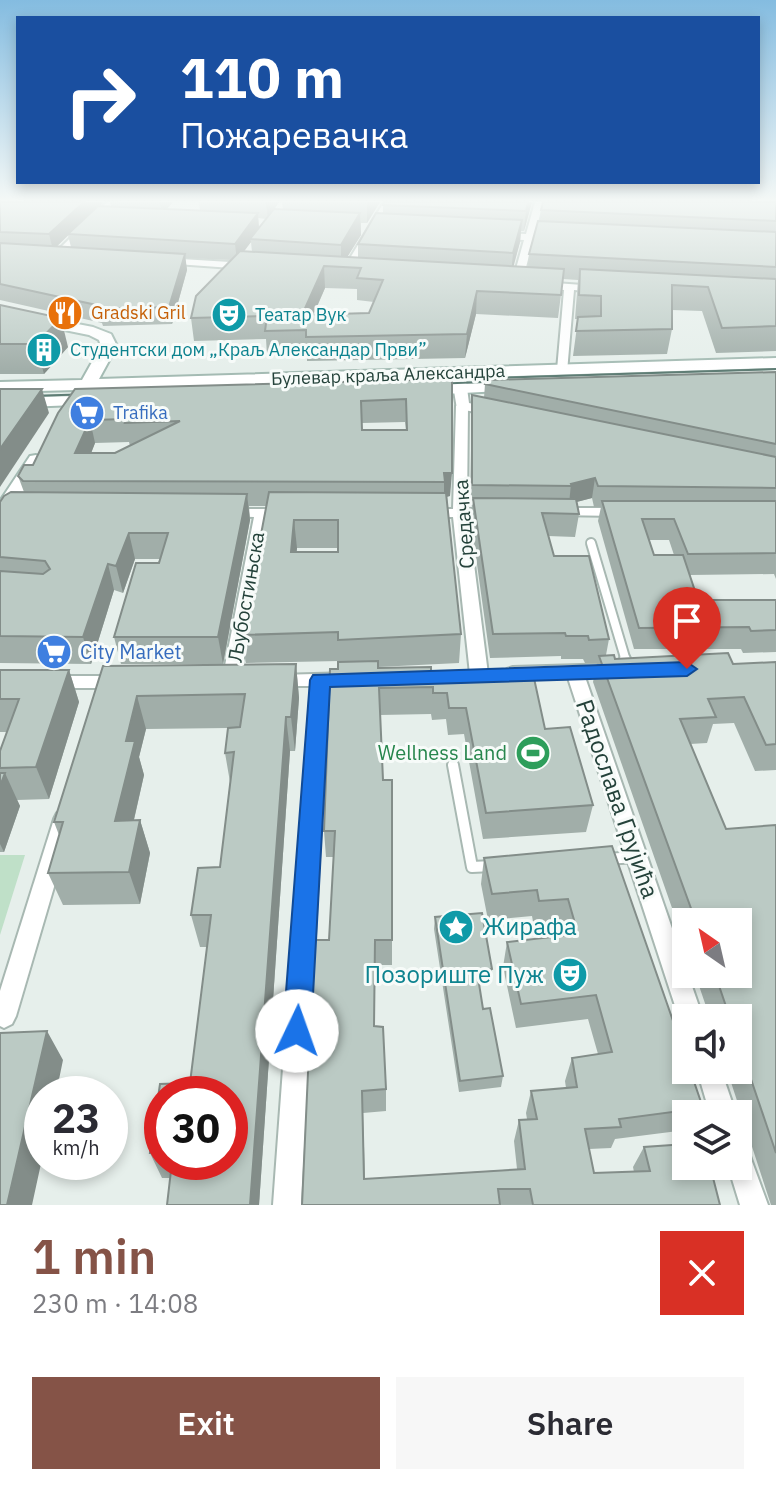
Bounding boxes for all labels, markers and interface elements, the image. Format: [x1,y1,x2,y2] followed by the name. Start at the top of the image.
[180,41,344,113] text: 110 m
[48,48,152,152] icon: right
[180,111,409,158] text: Пожаревачка
[46,294,84,332] restaurant icon: Gradski Gril
[210,296,248,334] theatre icon: Театар Вук
[91,301,186,324] place label: Gradski Gril
[255,303,346,326] place label: Театар Вук
[25,331,63,369] building icon: Студентски дом „Краљ Александар Први”
[70,338,427,361] place label: Студентски дом „Краљ Александар Први”
[271,359,506,390] street label: Булевар краља Александра
[68,394,106,432] supermarket icon: Trafika
[113,401,168,424] place label: Trafika
[447,478,480,570] street label: Средачка
[221,529,270,664] street label: Љубостињска
[653,587,721,669] pin
[665,599,709,643] icon: arrive
[35,633,73,671] supermarket icon: City Market
[80,638,182,665] place label: City Market
[569,695,667,903] street label: Радослава Грујића
[514,734,552,772] sports icon: Wellness Land
[378,739,507,766] place label: Wellness Land
[437,908,475,946] place icon: Жирафа
[672,908,752,988] north arrow
[672,908,752,1180] map controls
[482,910,577,942] place label: Жирафа
[551,956,589,994] theatre icon: Позориште Пуж
[365,958,544,990] place label: Позориште Пуж
[255,989,339,1073] position arrow
[672,1004,752,1084] button: sound
[144,1076,248,1180] speed limit sign: 30
[52,1092,100,1144] text: 23
[672,1100,752,1180] button: layers
[52,1134,100,1161] text: km/h
[32,1225,156,1287] text: 1 min
[660,1231,744,1315] button: close
[32,1286,198,1320] text: 230 m · 14:08
[32,1377,380,1469] button: Exit
[396,1377,744,1469] button: Share

